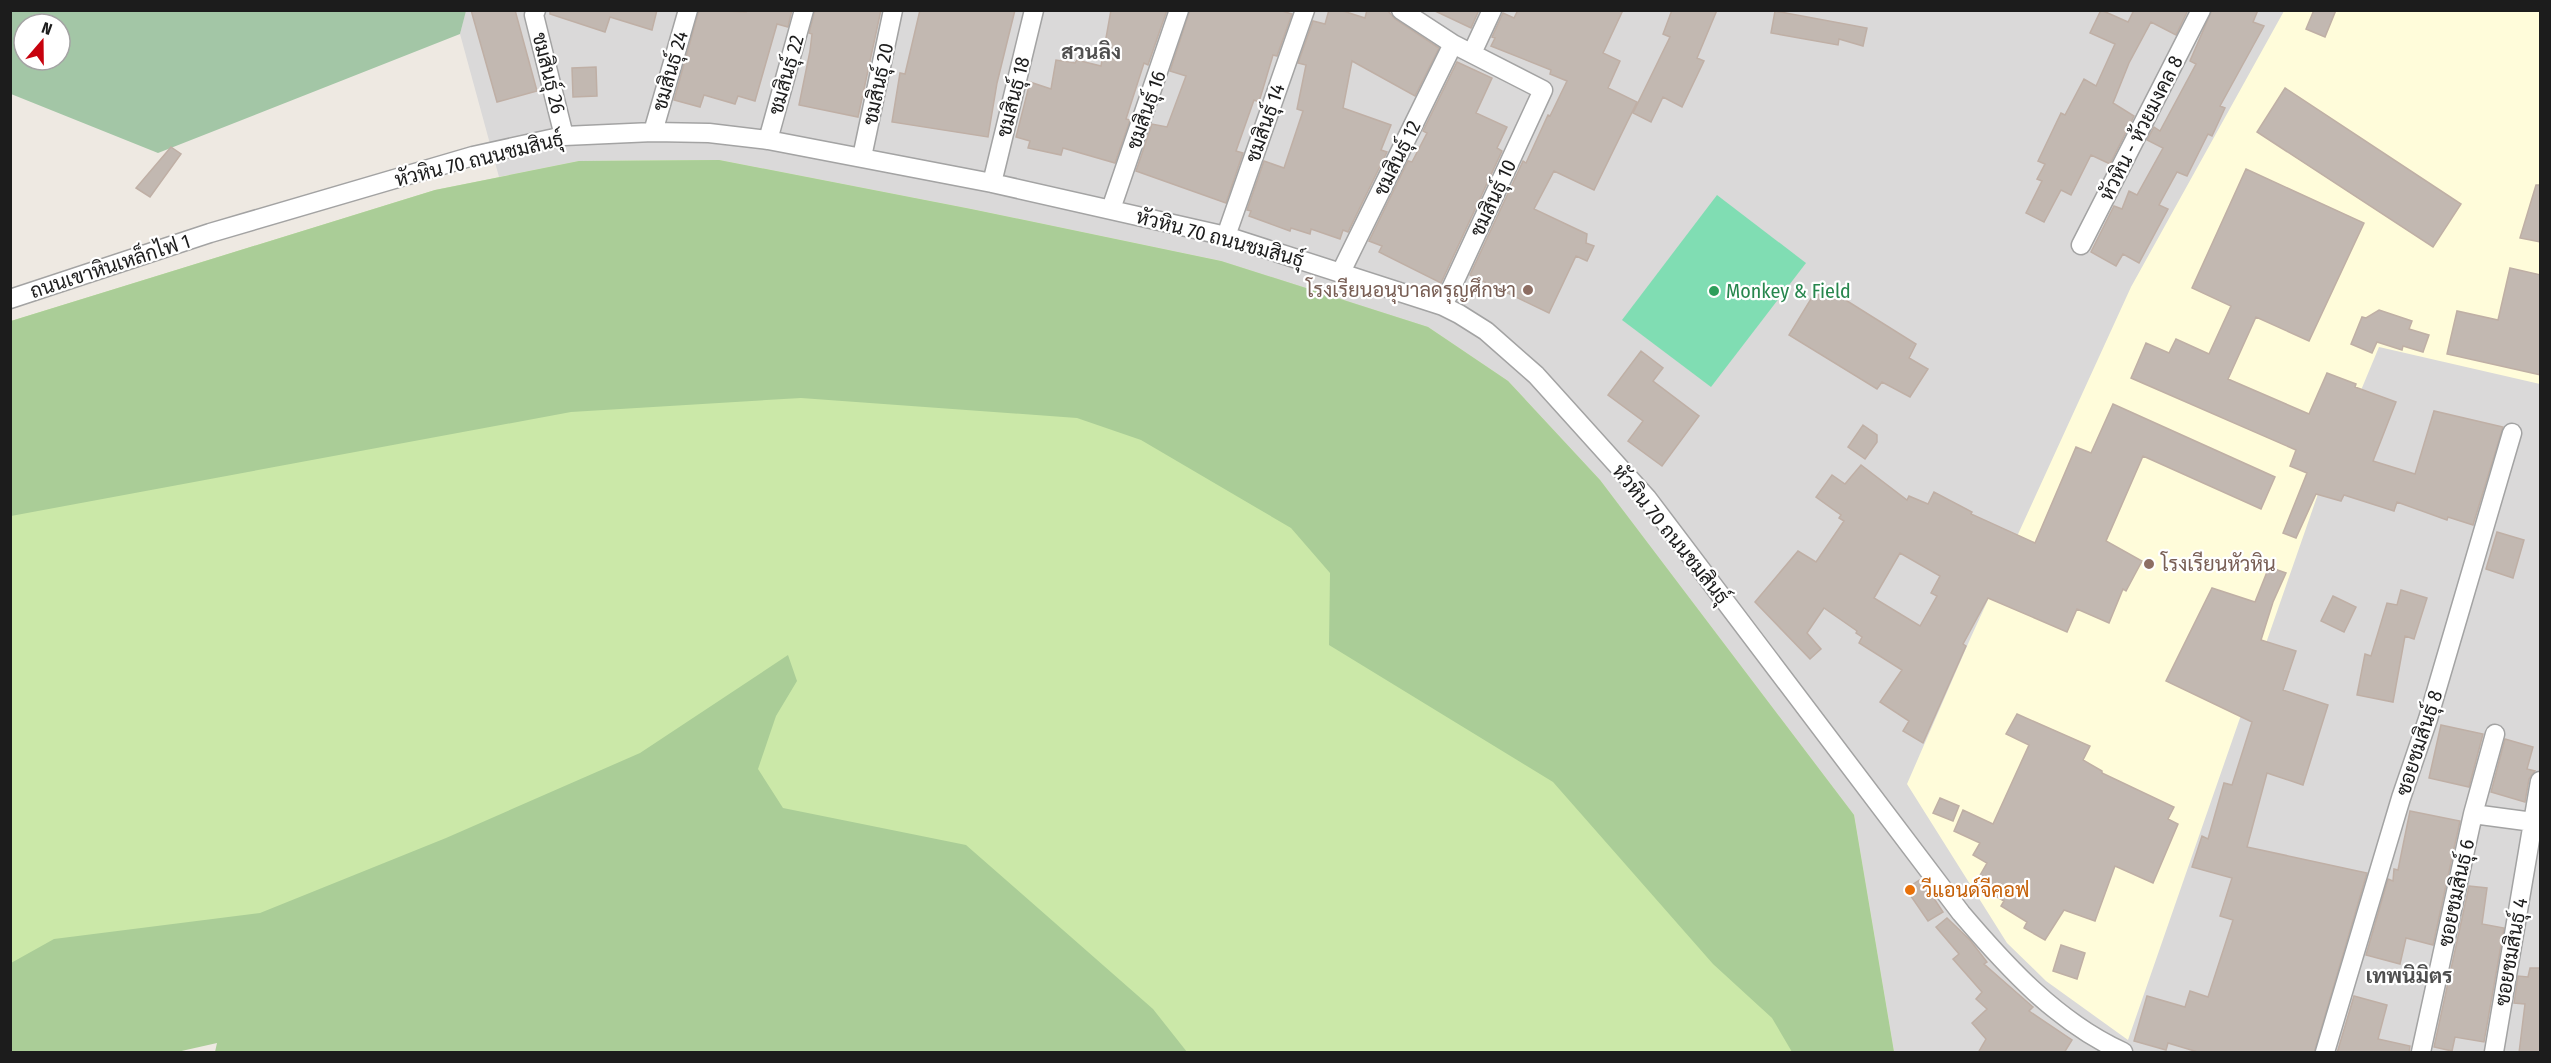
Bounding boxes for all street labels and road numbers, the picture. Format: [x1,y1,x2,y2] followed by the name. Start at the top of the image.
[645,27,695,114] street label: ชมสินธุ์ 24
[525,29,573,117] street label: ชมสินธุ์ 26
[761,32,811,118] street label: ชมสินธุ์ 22
[856,40,900,128] street label: ชมสินธุ์ 20
[2094,52,2188,204] street label: หัวหิน - ห้วยมงคล 8
[989,54,1037,140] street label: ชมสินธุ์ 18
[1119,67,1173,153] street label: ชมสินธุ์ 16
[1238,79,1292,166] street label: ชมสินธุ์ 14
[1367,115,1427,200] street label: ชมสินธุ์ 12
[392,124,566,193] street label: หัวหิน 70 ถนนชมสินธุ์
[1463,155,1523,241] street label: ชมสินธุ์ 10
[1133,202,1307,274] street label: หัวหิน 70 ถนนชมสินธุ์
[26,226,193,303] street label: ถนนเขาหินเหล็กไฟ 1
[1606,458,1736,610] street label: หัวหิน 70 ถนนชมสินธุ์
[2389,686,2449,800] street label: ซอยชมสินธุ์ 8
[2431,836,2481,950] street label: ซอยชมสินธุ์ 6
[2488,895,2534,1008] street label: ซอยชมสินธุ์ 4

